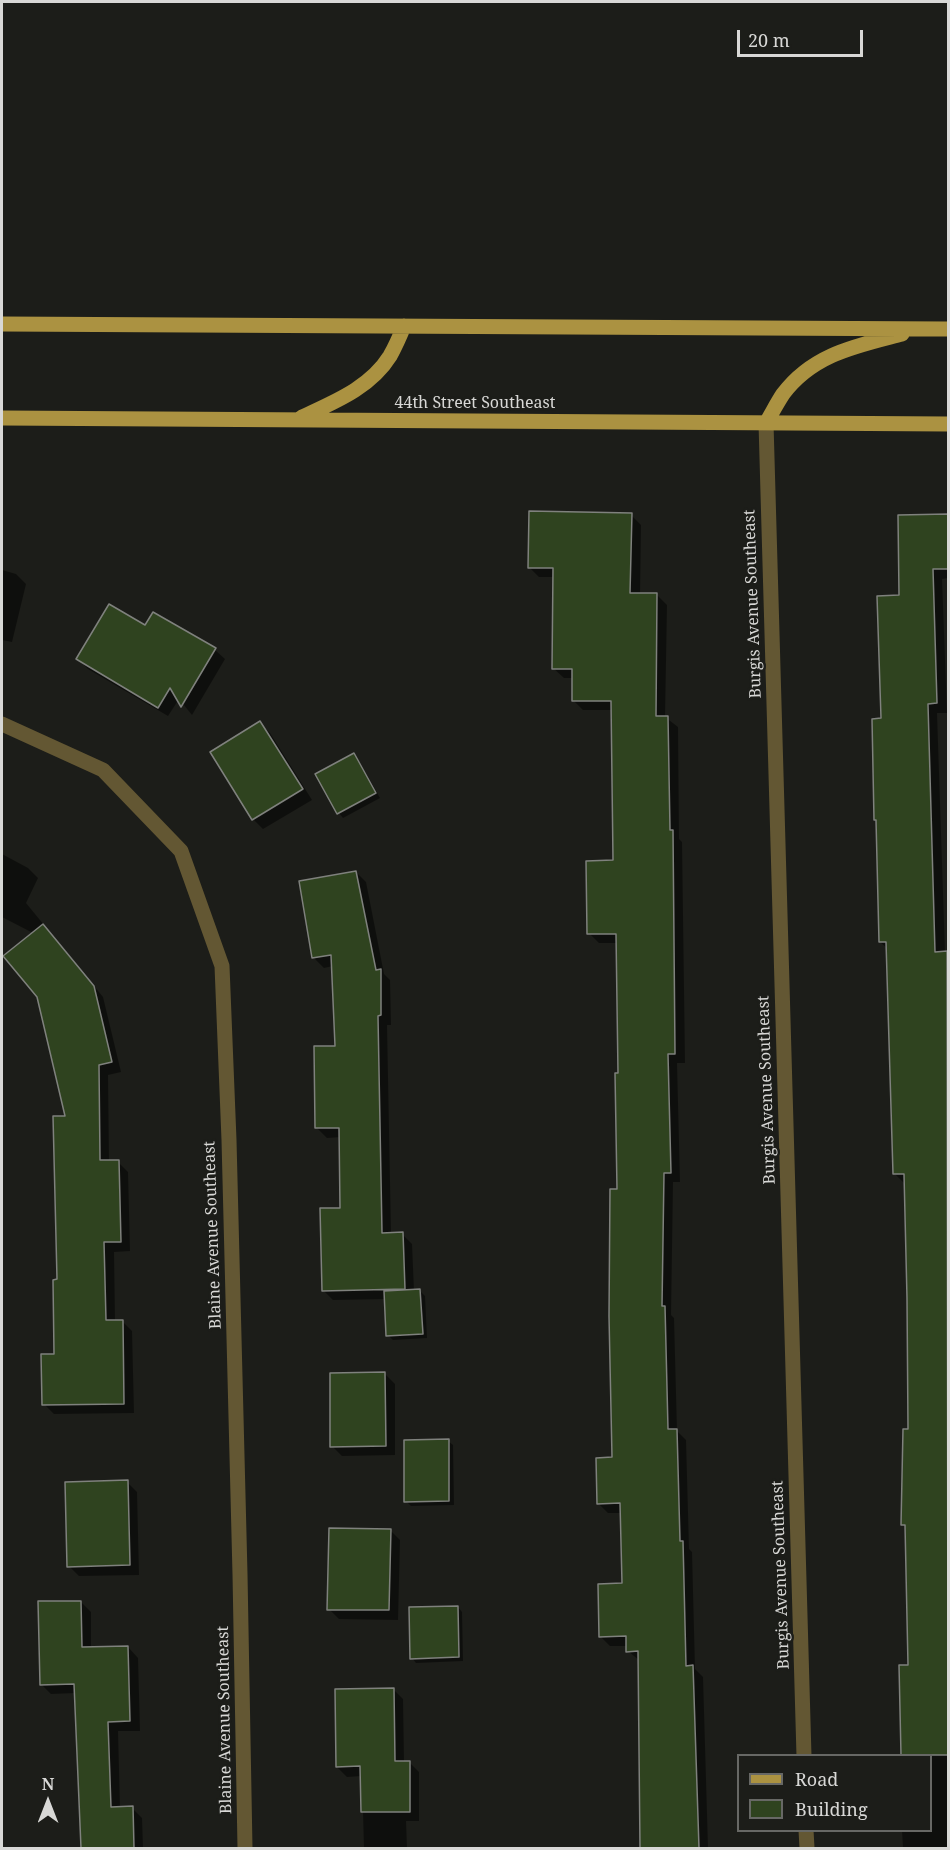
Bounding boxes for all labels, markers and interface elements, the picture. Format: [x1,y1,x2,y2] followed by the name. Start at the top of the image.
[740,18,866,56] scale bar
[748,28,790,52] text: 20 m
[395,393,555,413] street label: 44th Street Southeast
[740,509,766,699] street label: Burgis Avenue Southeast
[754,995,780,1185] street label: Burgis Avenue Southeast
[200,1141,226,1329] street label: Blaine Avenue Southeast
[768,1480,794,1670] street label: Burgis Avenue Southeast
[214,1626,236,1814] street label: Blaine Avenue Southeast
[737,1754,932,1832] legend
[795,1767,838,1791] text: Road
[18,1772,78,1832] north arrow
[42,1773,54,1795] text: N
[795,1797,868,1821] text: Building

